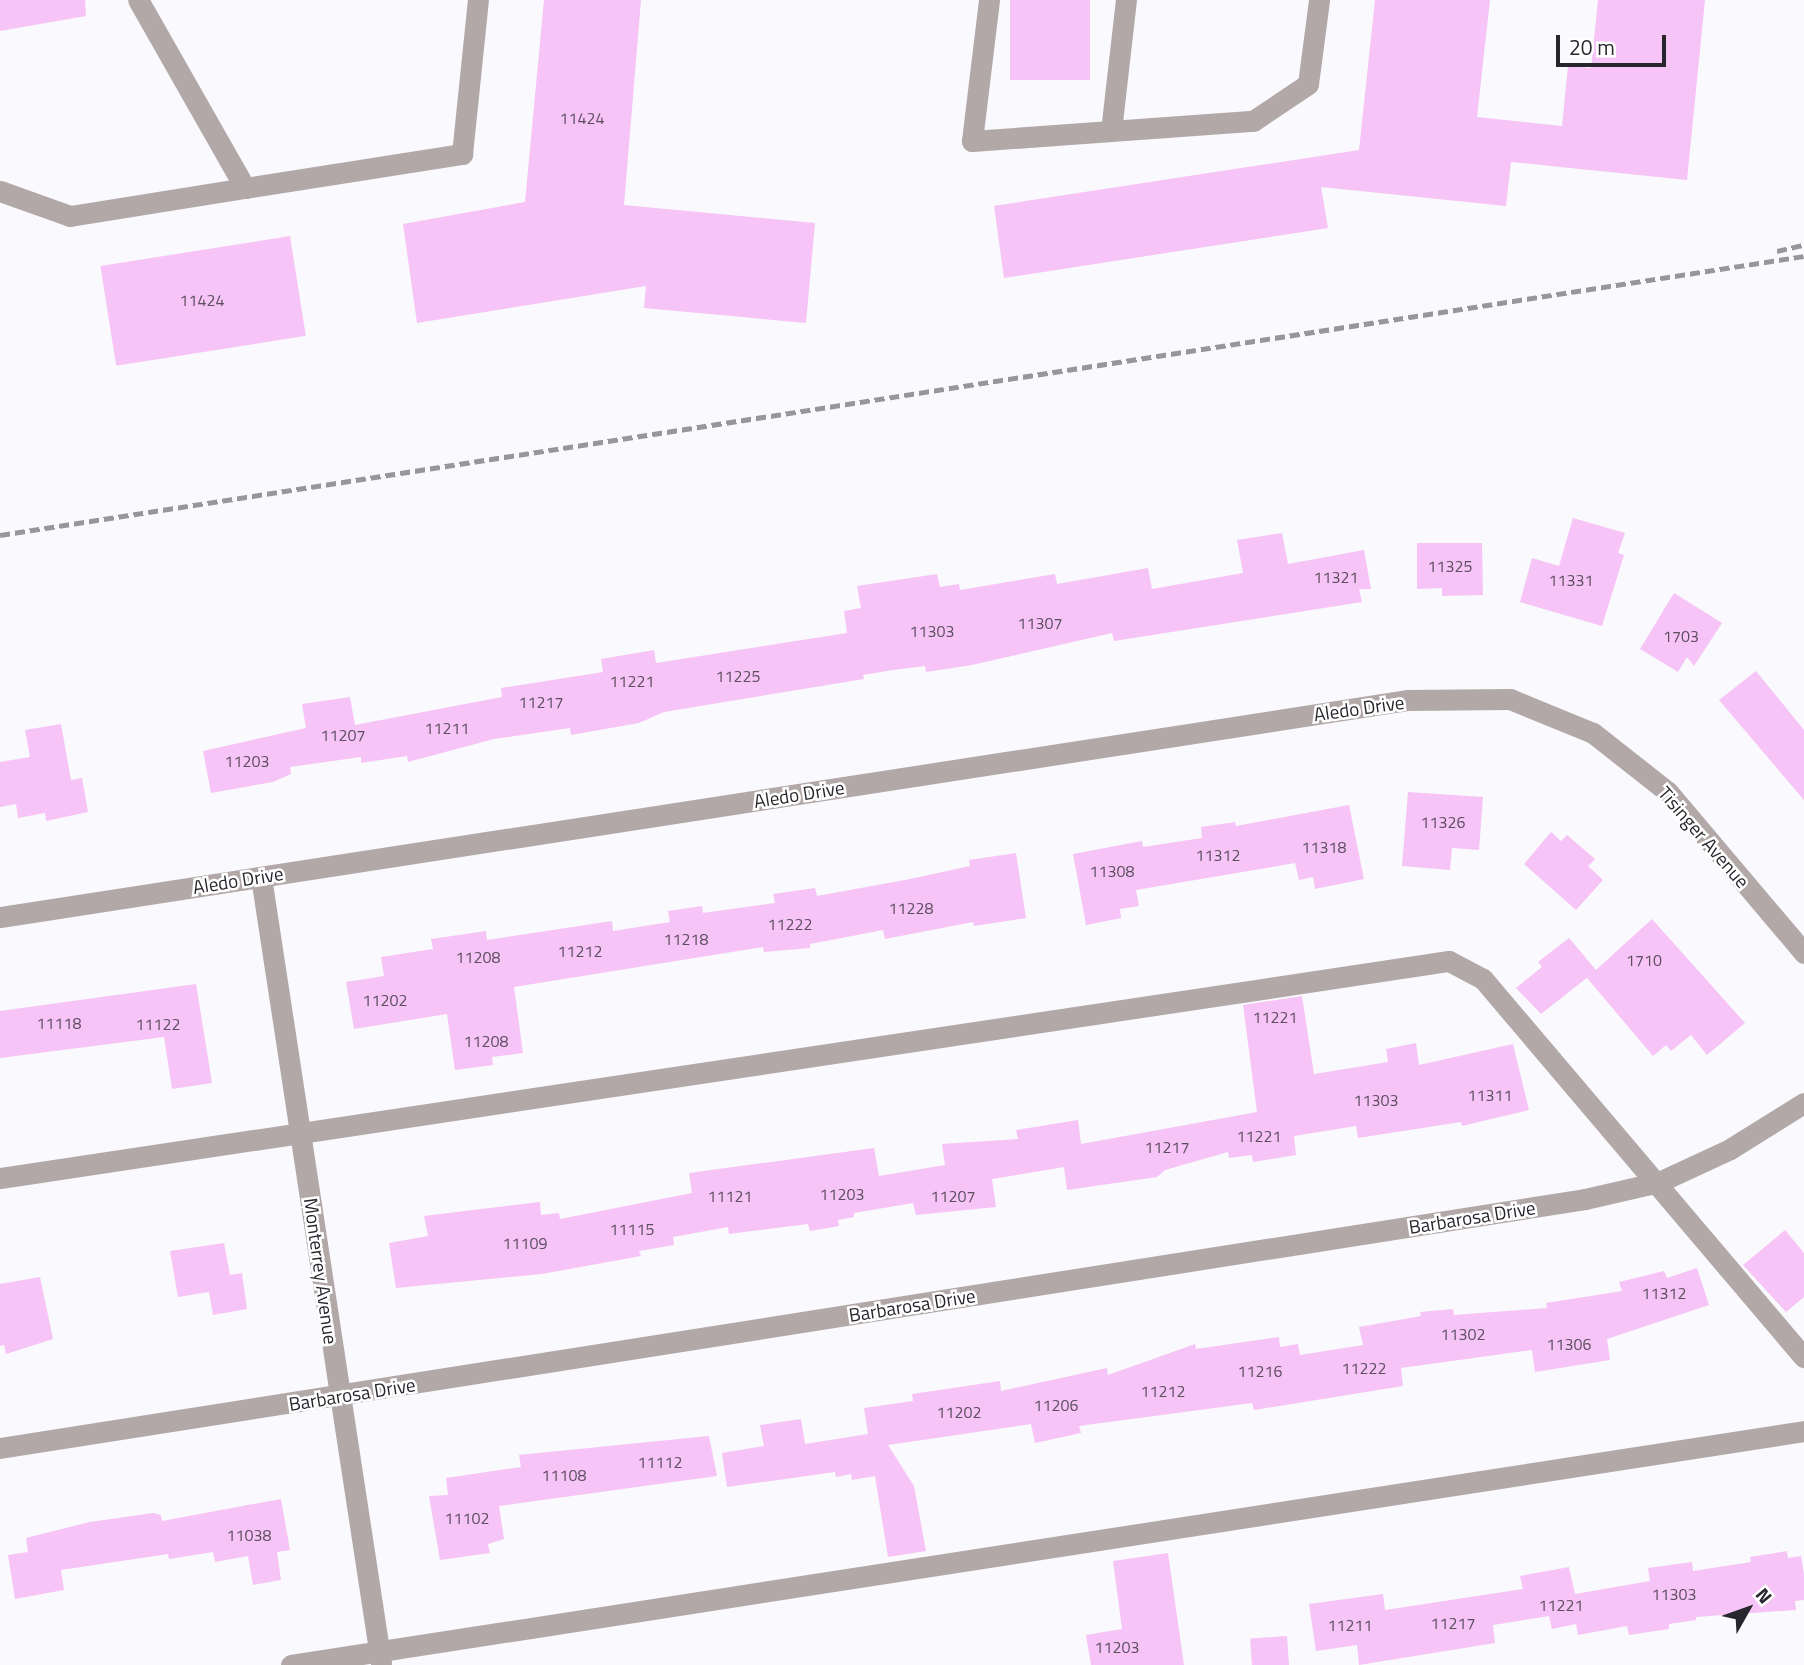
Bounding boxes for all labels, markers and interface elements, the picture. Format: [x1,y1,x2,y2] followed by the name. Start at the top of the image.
[1559,21,1669,65] scale bar
[1569,31,1615,63] text: 20 m
[560,108,604,128] house number: 11424
[180,290,224,310] house number: 11424
[1428,556,1472,576] house number: 11325
[1314,567,1358,587] house number: 11321
[1549,570,1593,590] house number: 11331
[1018,613,1062,633] house number: 11307
[910,621,954,641] house number: 11303
[1663,626,1699,646] house number: 1703
[716,666,760,686] house number: 11225
[610,671,654,691] house number: 11221
[1312,690,1406,726] street label: Aledo Drive
[519,692,563,712] house number: 11217
[425,718,469,738] house number: 11211
[321,725,365,745] house number: 11207
[225,751,269,771] house number: 11203
[752,776,846,812] street label: Aledo Drive
[1654,782,1754,892] street label: Tisinger Avenue
[1421,812,1465,832] house number: 11326
[1302,837,1346,857] house number: 11318
[1196,845,1240,865] house number: 11312
[1090,861,1134,881] house number: 11308
[191,862,285,898] street label: Aledo Drive
[889,898,933,918] house number: 11228
[768,914,812,934] house number: 11222
[664,929,708,949] house number: 11218
[558,941,602,961] house number: 11212
[456,947,500,967] house number: 11208
[1626,950,1662,970] house number: 1710
[363,990,407,1010] house number: 11202
[1253,1007,1297,1027] house number: 11221
[37,1013,81,1033] house number: 11118
[136,1014,180,1034] house number: 11122
[464,1031,508,1051] house number: 11208
[1468,1085,1512,1105] house number: 11311
[1354,1090,1398,1110] house number: 11303
[1237,1126,1281,1146] house number: 11221
[1145,1137,1189,1157] house number: 11217
[820,1184,864,1204] house number: 11203
[708,1186,752,1206] house number: 11121
[931,1186,975,1206] house number: 11207
[299,1196,343,1346] street label: Monterrey Avenue
[1407,1196,1537,1238] street label: Barbarosa Drive
[610,1219,654,1239] house number: 11115
[503,1233,547,1253] house number: 11109
[1642,1283,1686,1303] house number: 11312
[847,1284,977,1326] street label: Barbarosa Drive
[1441,1324,1485,1344] house number: 11302
[1547,1334,1591,1354] house number: 11306
[1342,1358,1386,1378] house number: 11222
[1238,1361,1282,1381] house number: 11216
[287,1373,417,1415] street label: Barbarosa Drive
[1141,1381,1185,1401] house number: 11212
[1034,1395,1078,1415] house number: 11206
[937,1402,981,1422] house number: 11202
[638,1452,682,1472] house number: 11112
[542,1465,586,1485] house number: 11108
[445,1508,489,1528] house number: 11102
[227,1525,271,1545] house number: 11038
[1713,1574,1783,1644] north arrow
[1749,1581,1780,1610] text: N
[1652,1584,1696,1604] house number: 11303
[1539,1595,1583,1615] house number: 11221
[1431,1613,1475,1633] house number: 11217
[1328,1615,1372,1635] house number: 11211
[1095,1637,1139,1657] house number: 11203

